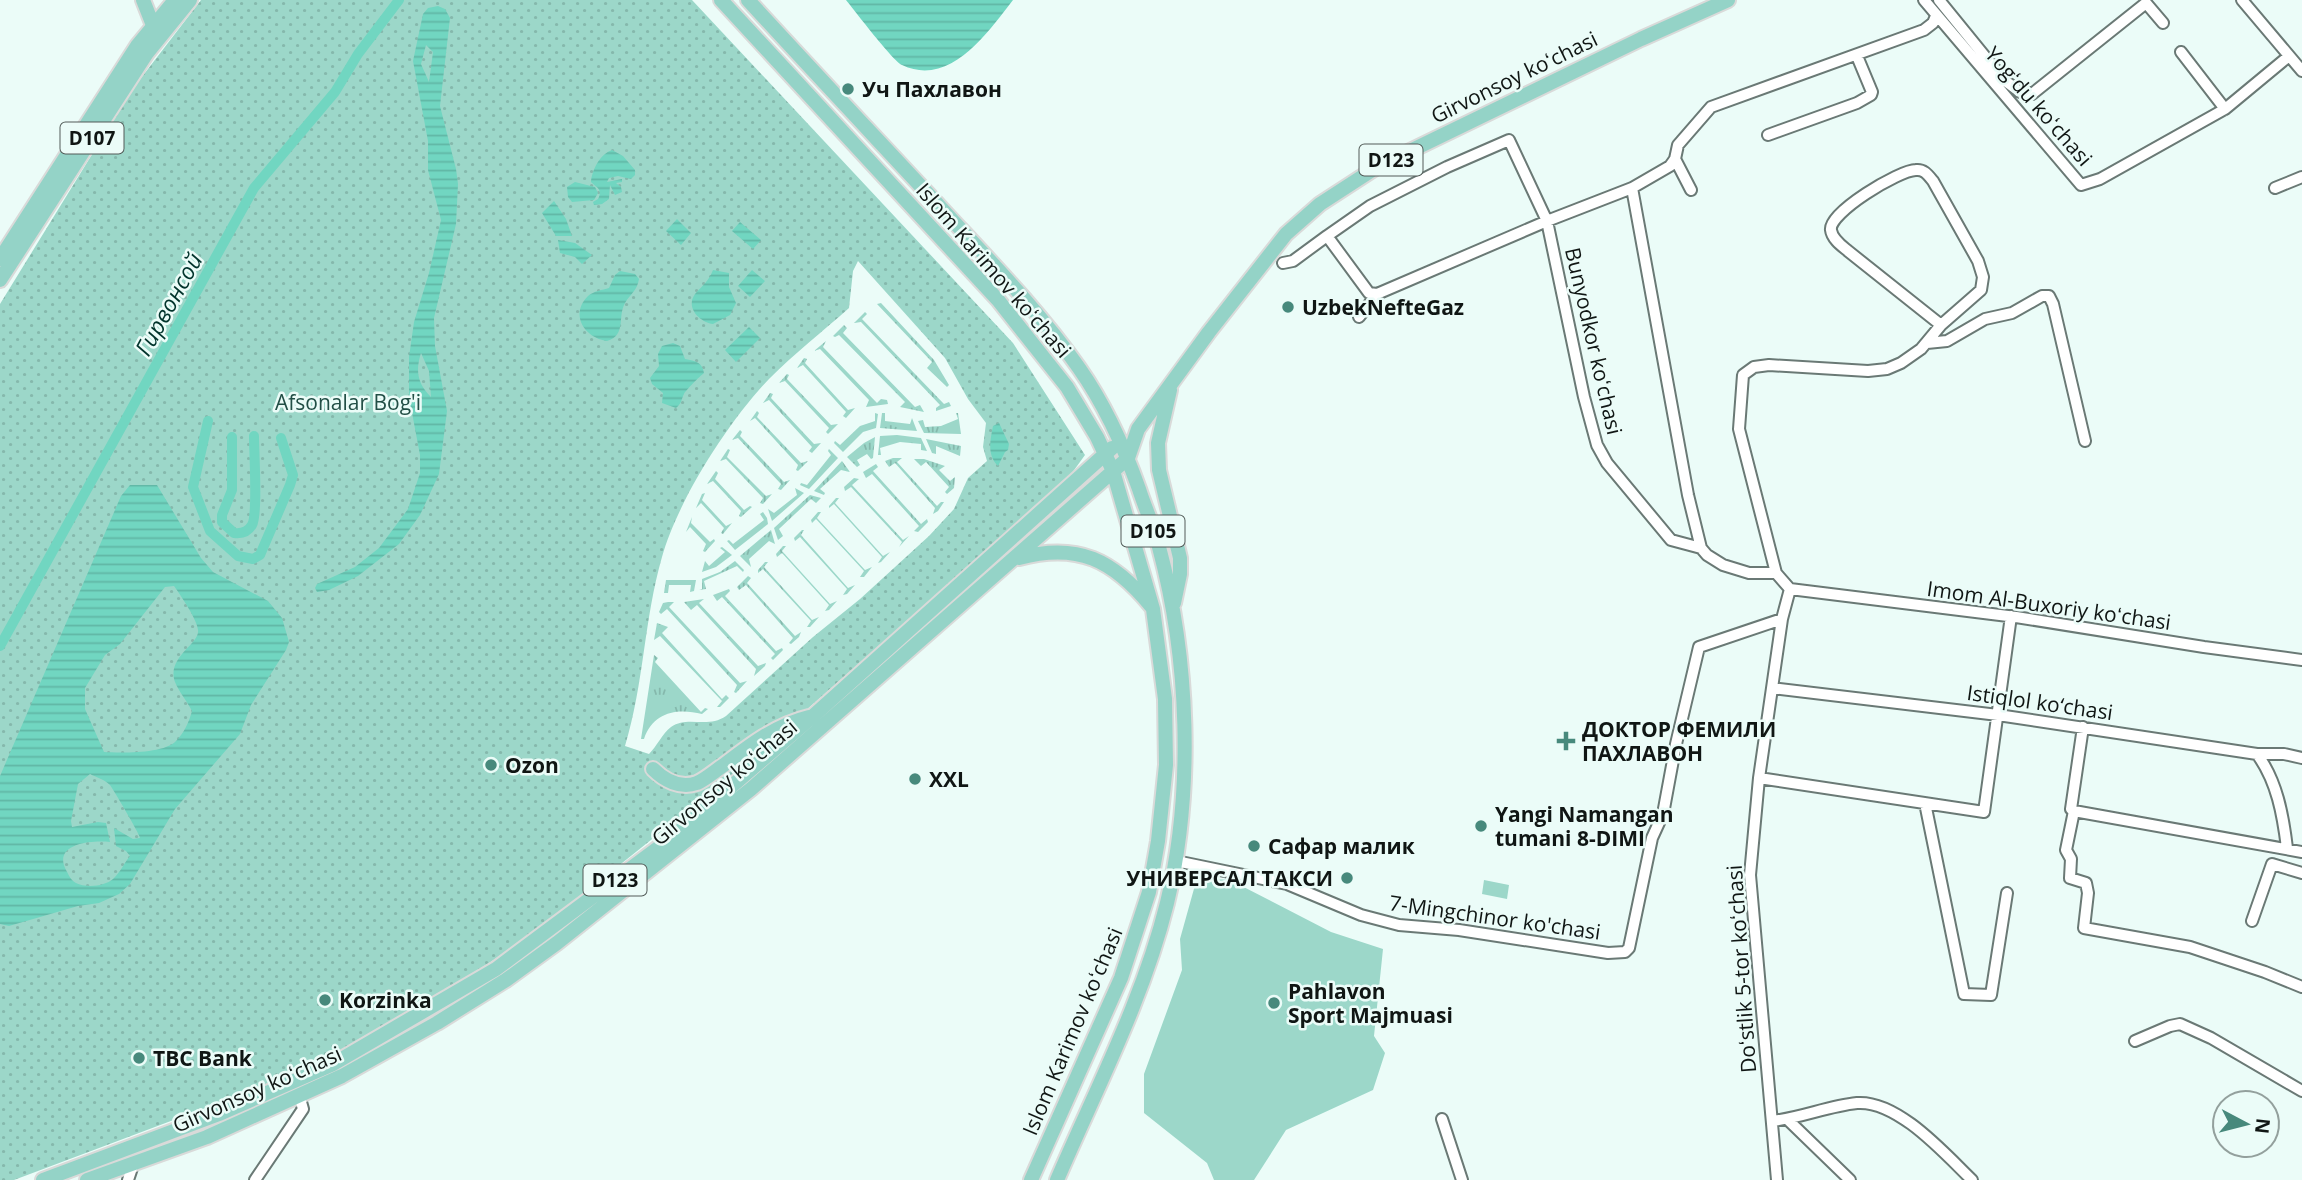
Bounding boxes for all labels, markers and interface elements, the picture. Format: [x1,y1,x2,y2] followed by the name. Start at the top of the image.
[1426,25,1602,129] street label: Girvonsoy koʻchasi
[1979,40,2099,172] street label: Yogʻdu koʻchasi
[862,75,1002,103] place label: Уч Пахлавон
[840,81,856,97] marker: Уч Пахлавон
[60,122,124,154] road number: D107
[1360,144,1422,176] road number: D123
[910,177,1078,363] street label: Islom Karimov koʻchasi
[1559,245,1629,437] street label: Bunyodkor koʻchasi
[127,247,209,361] water label: Гирвонсой
[1302,293,1464,321] place label: UzbekNefteGaz
[1280,299,1296,315] marker: UzbekNefteGaz
[275,388,421,416] park label: Afsonalar Bog'i
[1122,516,1184,546] road number: D105
[1925,574,2173,636] street label: Imom Al-Buxoriy koʻchasi
[1965,678,2115,726] street label: Istiqlol ko‘chasi
[645,713,803,851] street label: Girvonsoy koʻchasi
[1582,715,1776,767] place label: ДОКТОР ФЕМИЛИ ПАХЛАВОН
[1556,731,1576,751] marker: ДОКТОР ФЕМИЛИ ПАХЛАВОН
[505,751,559,779] place label: Ozon
[483,757,499,773] marker: Ozon
[929,765,969,793] place label: XXL
[907,771,923,787] marker: XXL
[1495,800,1674,852] place label: Yangi Namangan tumani 8-DIMI
[1473,818,1489,834] marker: Yangi Namangan tumani 8-DIMI
[1268,832,1415,860] place label: Сафар малик
[1246,838,1262,854] marker: Сафар малик
[584,864,646,895] road number: D123
[1126,864,1333,892] place label: УНИВЕРСАЛ ТАКСИ
[1720,864,1762,1074] street label: Doʻstlik 5-tor koʻchasi
[1339,870,1355,886] marker: УНИВЕРСАЛ ТАКСИ
[1387,888,1603,946] street label: 7-Mingchinor ko'chasi
[1015,923,1129,1139] street label: Islom Karimov koʻchasi
[1288,977,1453,1029] place label: Pahlavon Sport Majmuasi
[339,986,432,1014] place label: Korzinka
[317,992,333,1008] marker: Korzinka
[1266,995,1282,1011] marker: Pahlavon Sport Majmuasi
[168,1039,346,1139] street label: Girvonsoy koʻchasi
[153,1044,253,1072] place label: TBC Bank
[131,1050,147,1066] marker: TBC Bank
[2211,1089,2281,1159] north arrow
[2249,1117,2277,1135] text: N

